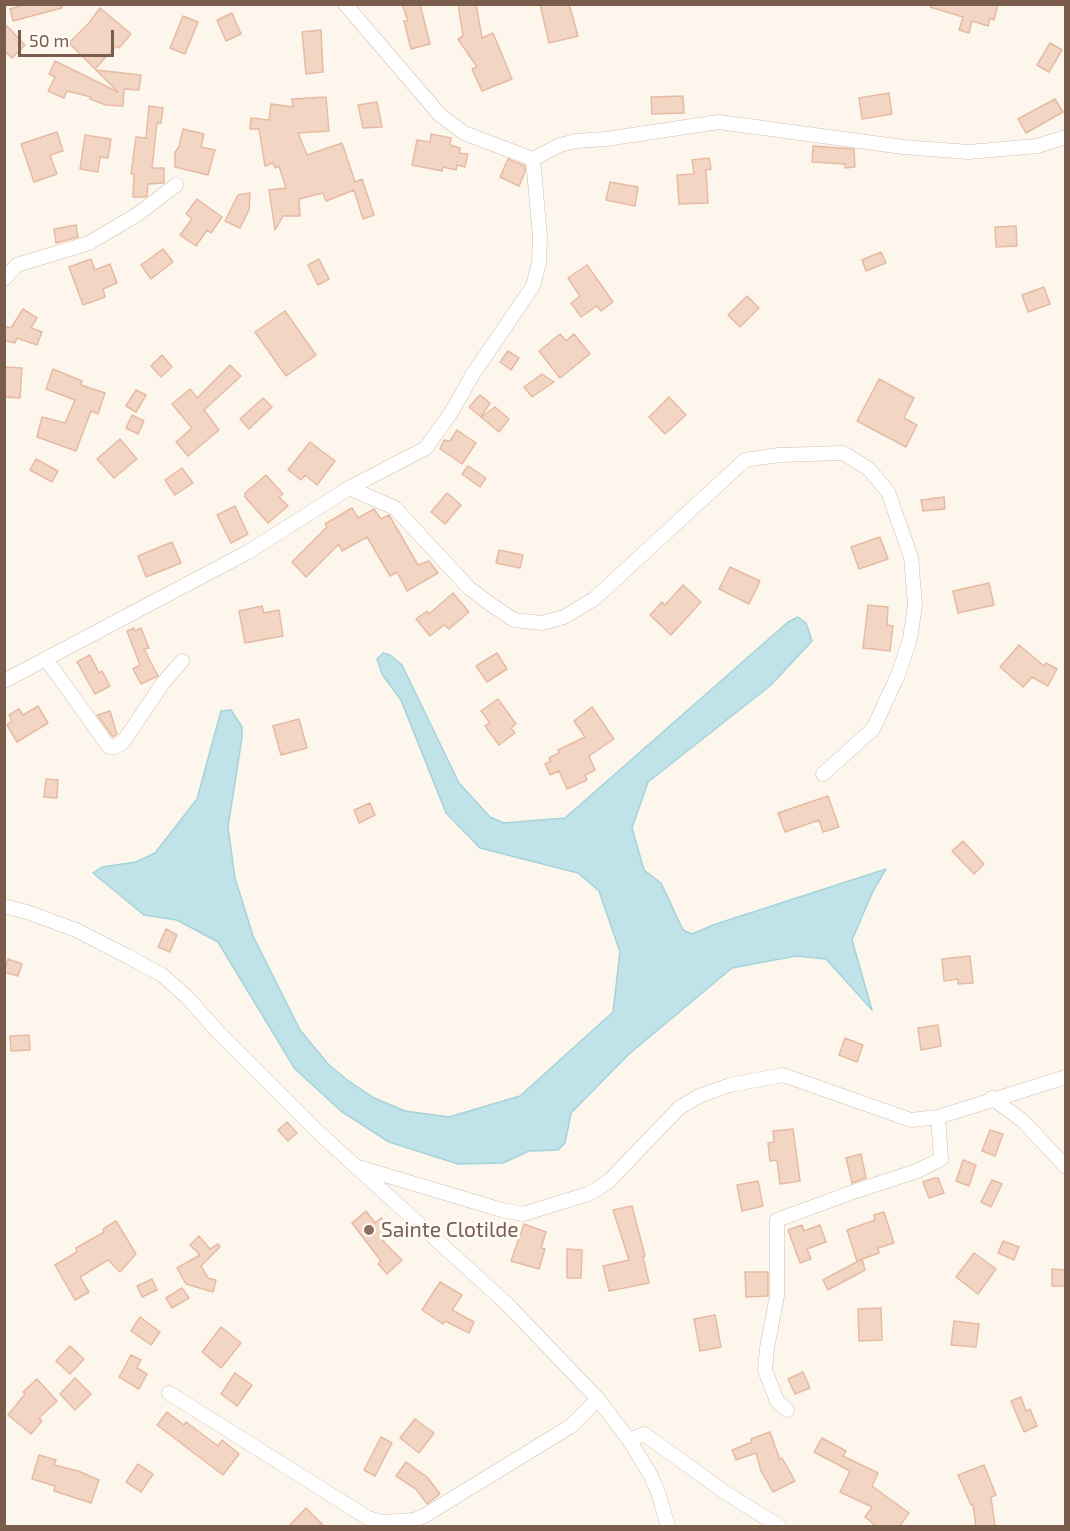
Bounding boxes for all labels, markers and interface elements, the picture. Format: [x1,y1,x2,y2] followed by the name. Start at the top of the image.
[21,18,117,56] scale bar
[29,29,69,51] text: 50 m
[381,1217,519,1243] place label: Sainte Clotilde
[362,1223,376,1237] marker: Sainte Clotilde

